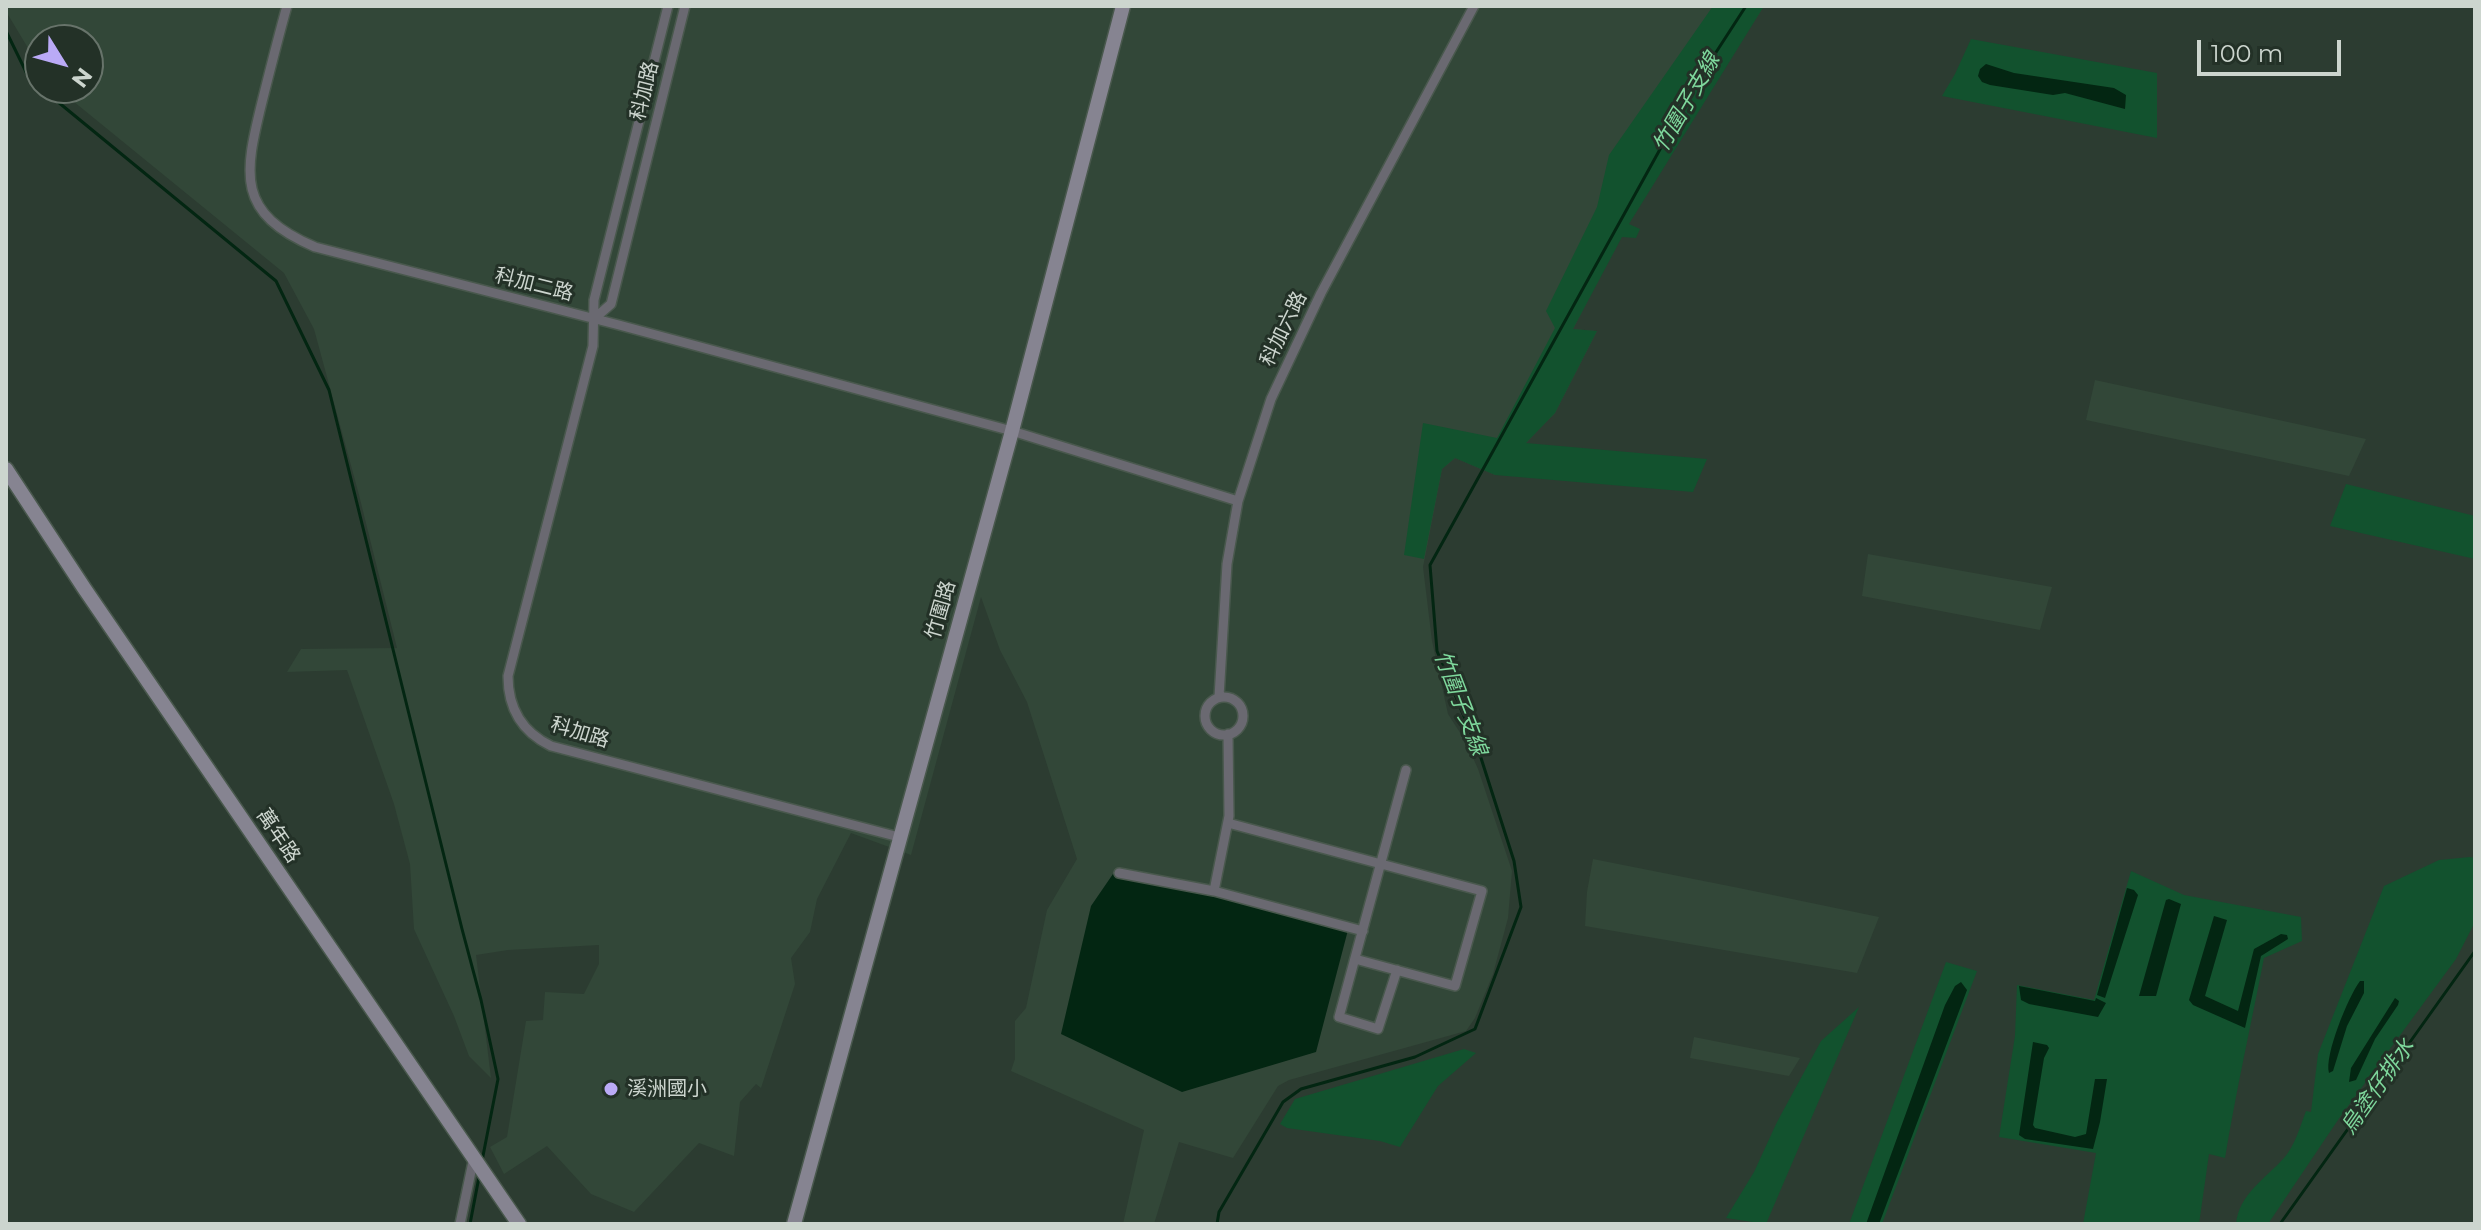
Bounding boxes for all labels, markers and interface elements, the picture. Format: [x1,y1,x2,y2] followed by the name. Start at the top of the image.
[24,24,104,104] north arrow
[2201,24,2345,74] scale bar
[2211,39,2283,68] text: 100 m
[1648,49,1726,157] water label: 竹圍子支線
[626,59,664,123] street label: 科加路
[66,62,98,93] text: N
[492,264,576,306] street label: 科加二路
[1256,288,1312,370] street label: 科加六路
[921,578,961,642] street label: 竹圍路
[1428,647,1492,759] water label: 竹圍子支線
[548,713,612,753] street label: 科加路
[251,804,305,868] street label: 萬年路
[2336,1034,2420,1140] water label: 烏塗仔排水
[627,1077,707,1101] place label: 溪洲國小
[602,1080,620,1098] marker: 溪洲國小

